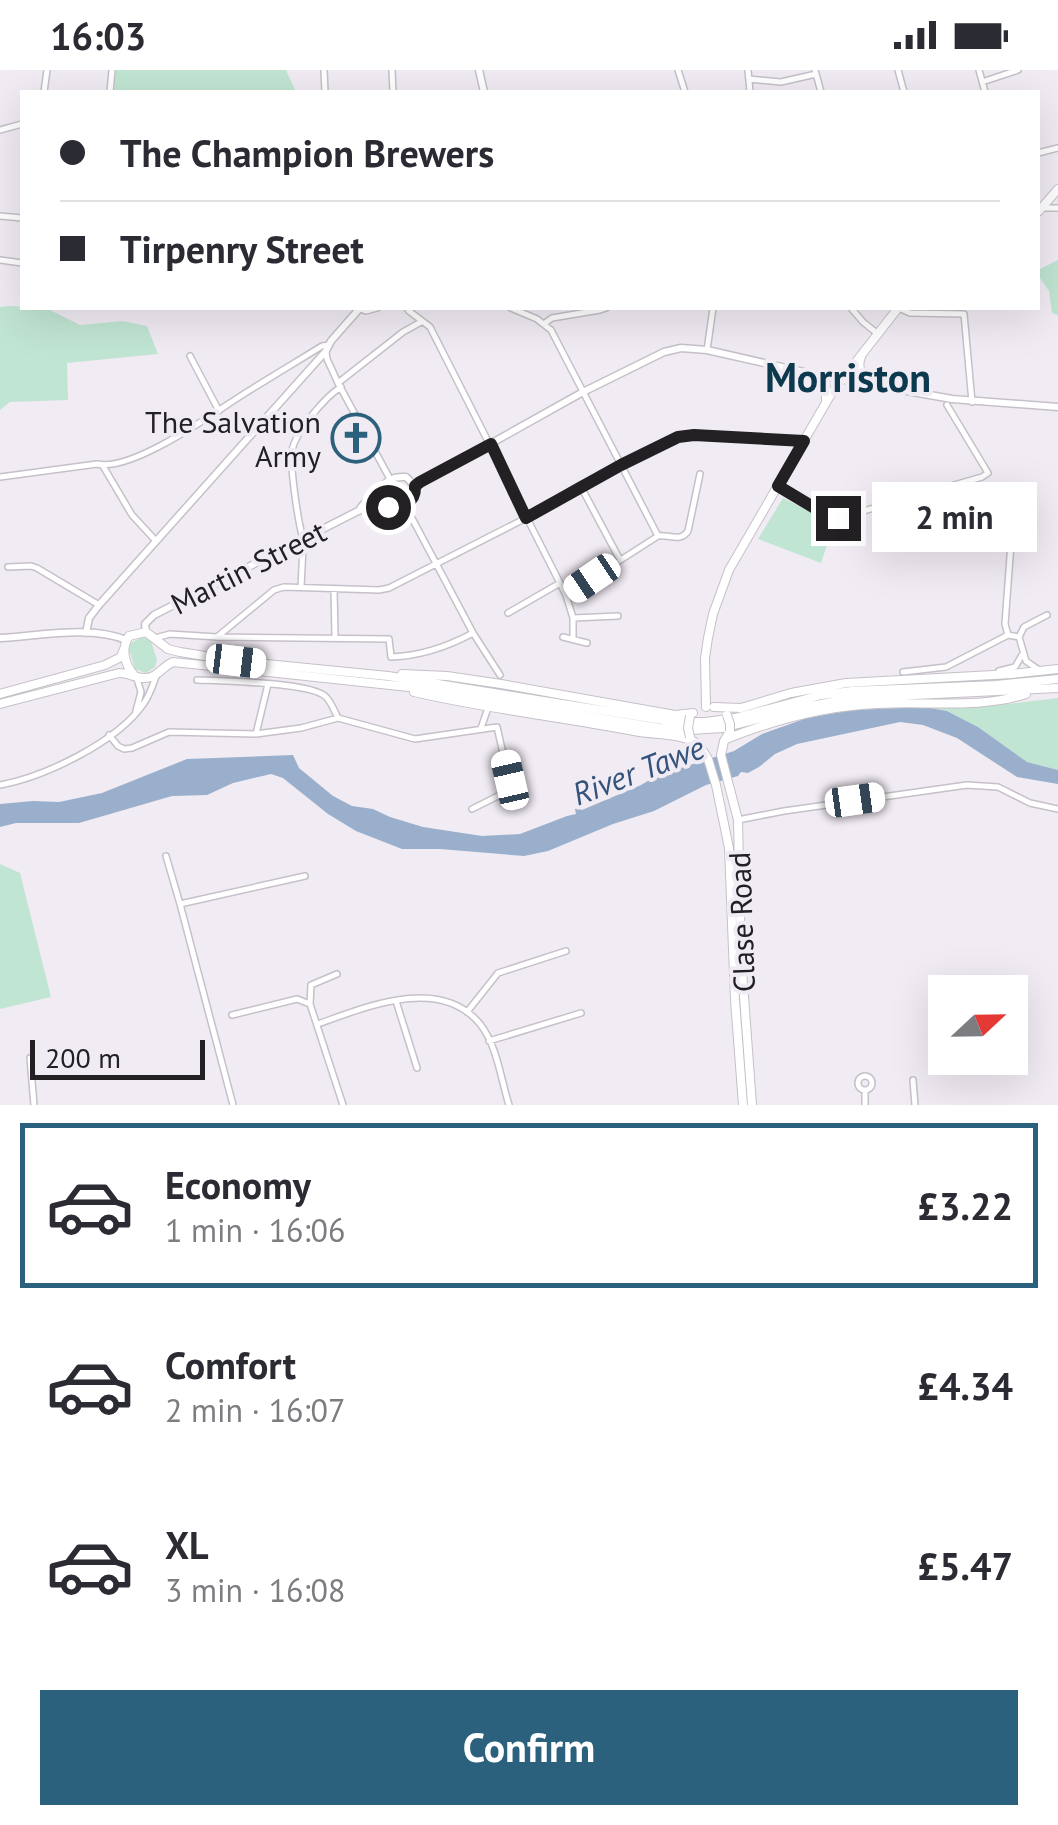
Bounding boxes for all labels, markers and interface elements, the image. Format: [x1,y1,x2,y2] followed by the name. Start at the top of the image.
[50,11,146,60] text: 16:03
[120,128,494,177] text: The Champion Brewers
[120,224,364,273] text: Tirpenry Street
[765,351,931,403] district label: Morriston
[145,402,321,475] place label: The Salvation Army
[330,412,382,464] church icon: The Salvation Army
[873,483,1038,553] callout: 2 min
[366,485,411,530] route start
[816,496,861,541] route end
[915,496,994,538] text: 2 min
[164,511,332,623] street label: Martin Street
[559,549,625,607] car
[204,642,268,680] car
[566,726,710,814] water label: River Tawe
[489,747,531,813] car
[823,781,887,819] car
[719,851,763,993] street label: Clase Road
[928,975,1028,1075] north arrow
[928,975,1028,1075] map controls
[30,1035,205,1080] scale bar
[45,1039,121,1076] text: 200 m
[165,1160,311,1209] text: Economy
[45,1161,135,1251] icon: car
[917,1181,1013,1230] text: £3.22
[165,1209,345,1251] text: 1 min · 16:06
[165,1340,296,1389] text: Comfort
[45,1341,135,1431] icon: car
[917,1361,1013,1410] text: £4.34
[165,1389,345,1431] text: 2 min · 16:07
[165,1520,209,1569] text: XL
[45,1521,135,1611] icon: car
[917,1541,1013,1590] text: £5.47
[165,1569,345,1611] text: 3 min · 16:08
[40,1690,1018,1805] button: Confirm

